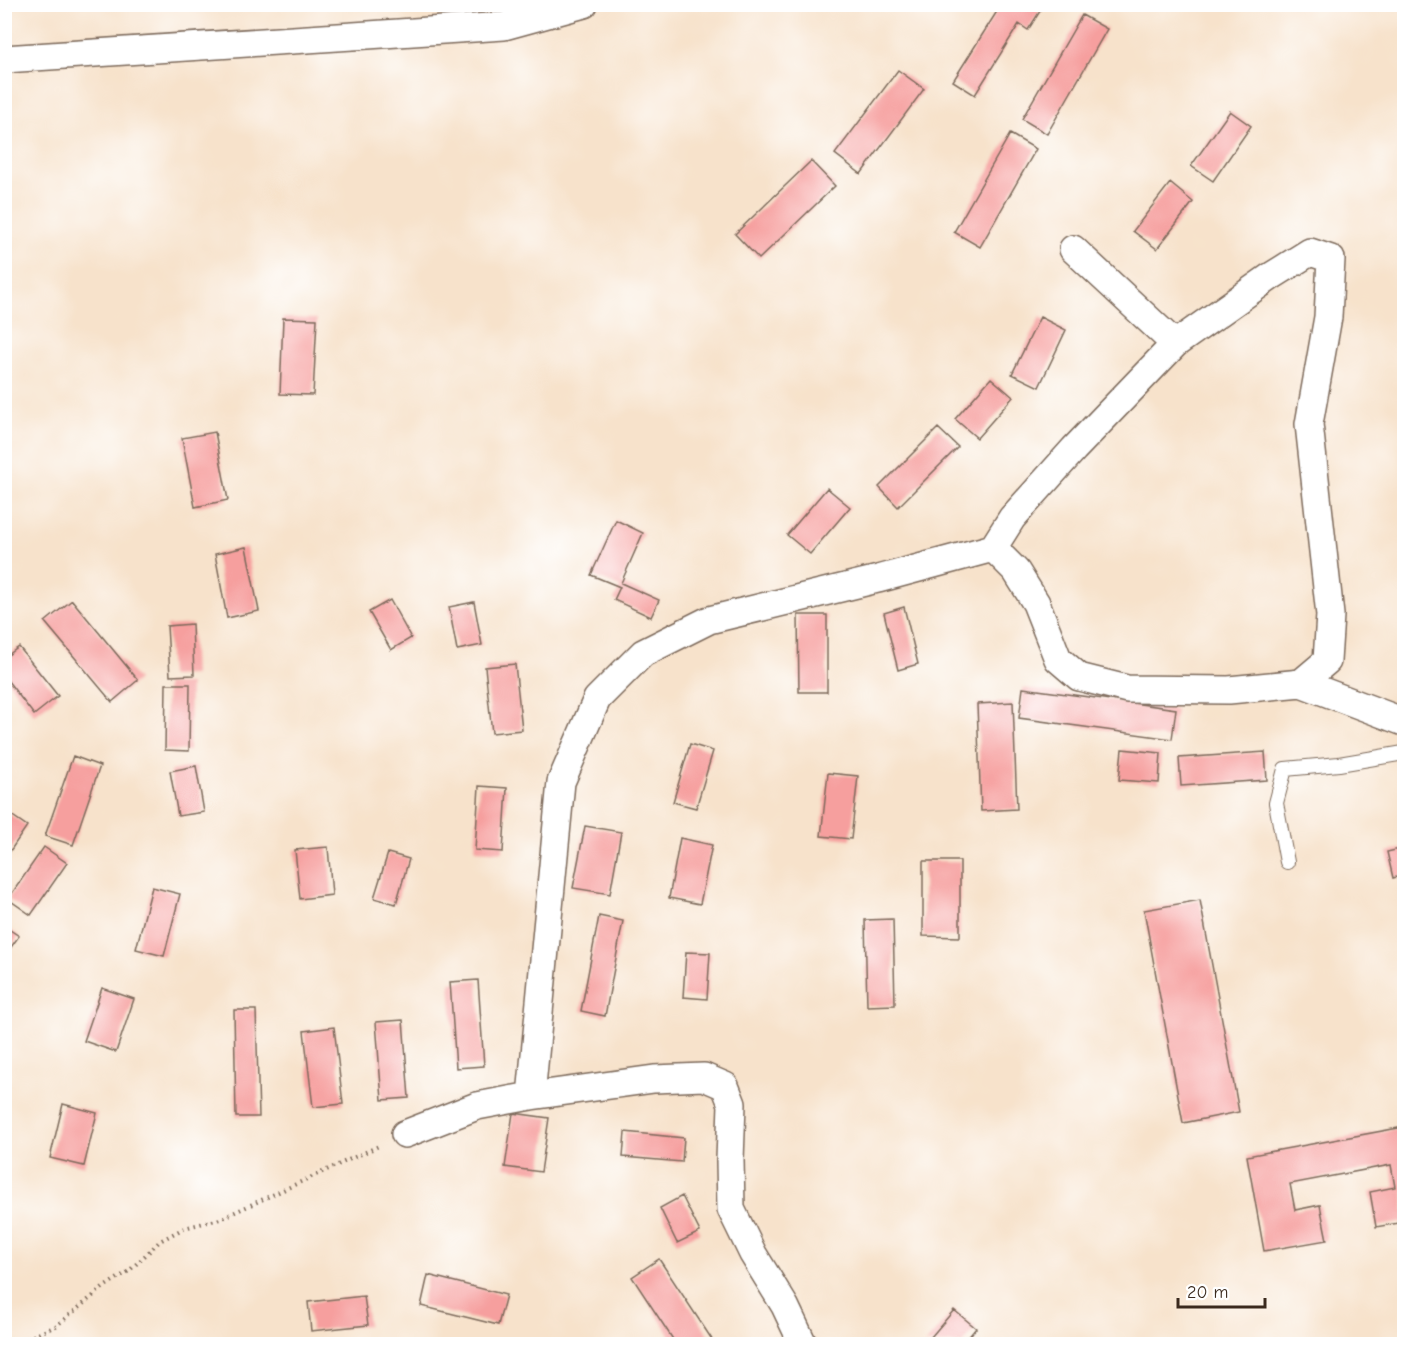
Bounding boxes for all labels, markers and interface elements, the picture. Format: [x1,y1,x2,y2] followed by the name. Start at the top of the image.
[1178,1271,1265,1309] scale bar
[1187,1282,1228,1303] text: 20 m

